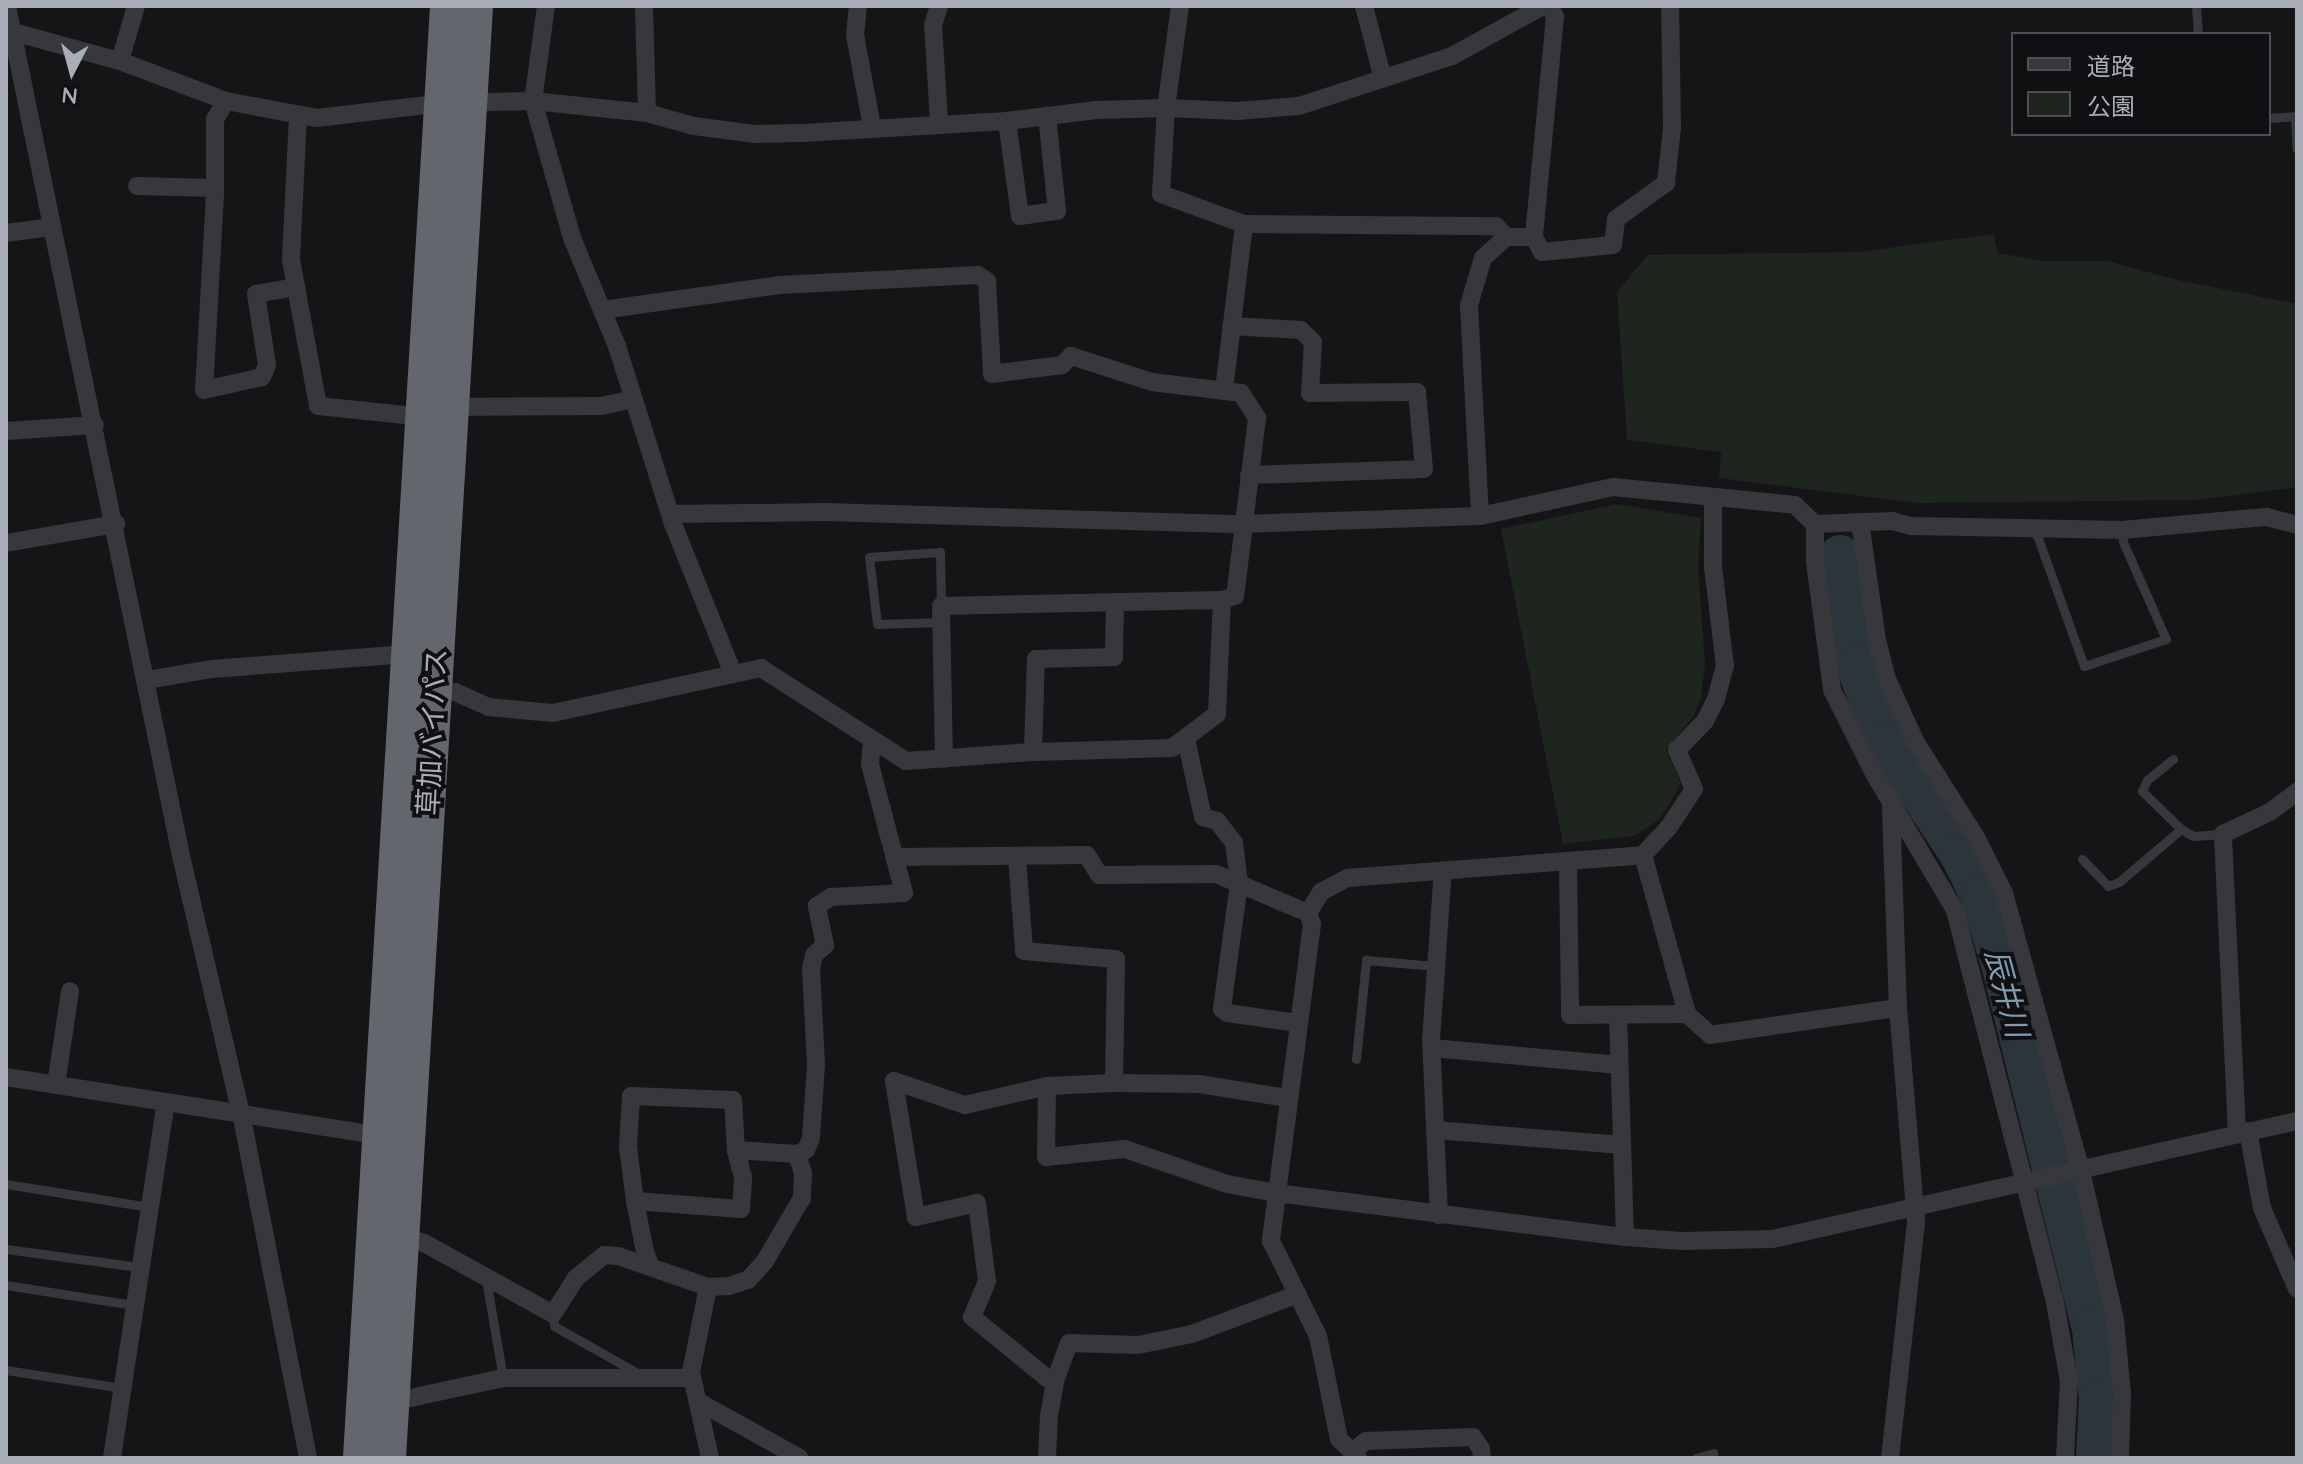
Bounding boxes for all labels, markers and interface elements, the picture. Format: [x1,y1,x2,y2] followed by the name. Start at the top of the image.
[32,32,112,112] north arrow
[2011,32,2271,136] legend
[2087,51,2135,81] text: 道路
[60,81,79,111] text: N
[2087,91,2135,121] text: 公園
[411,647,453,817] street label: 草加バイパス
[1978,945,2036,1041] water label: 辰井川

